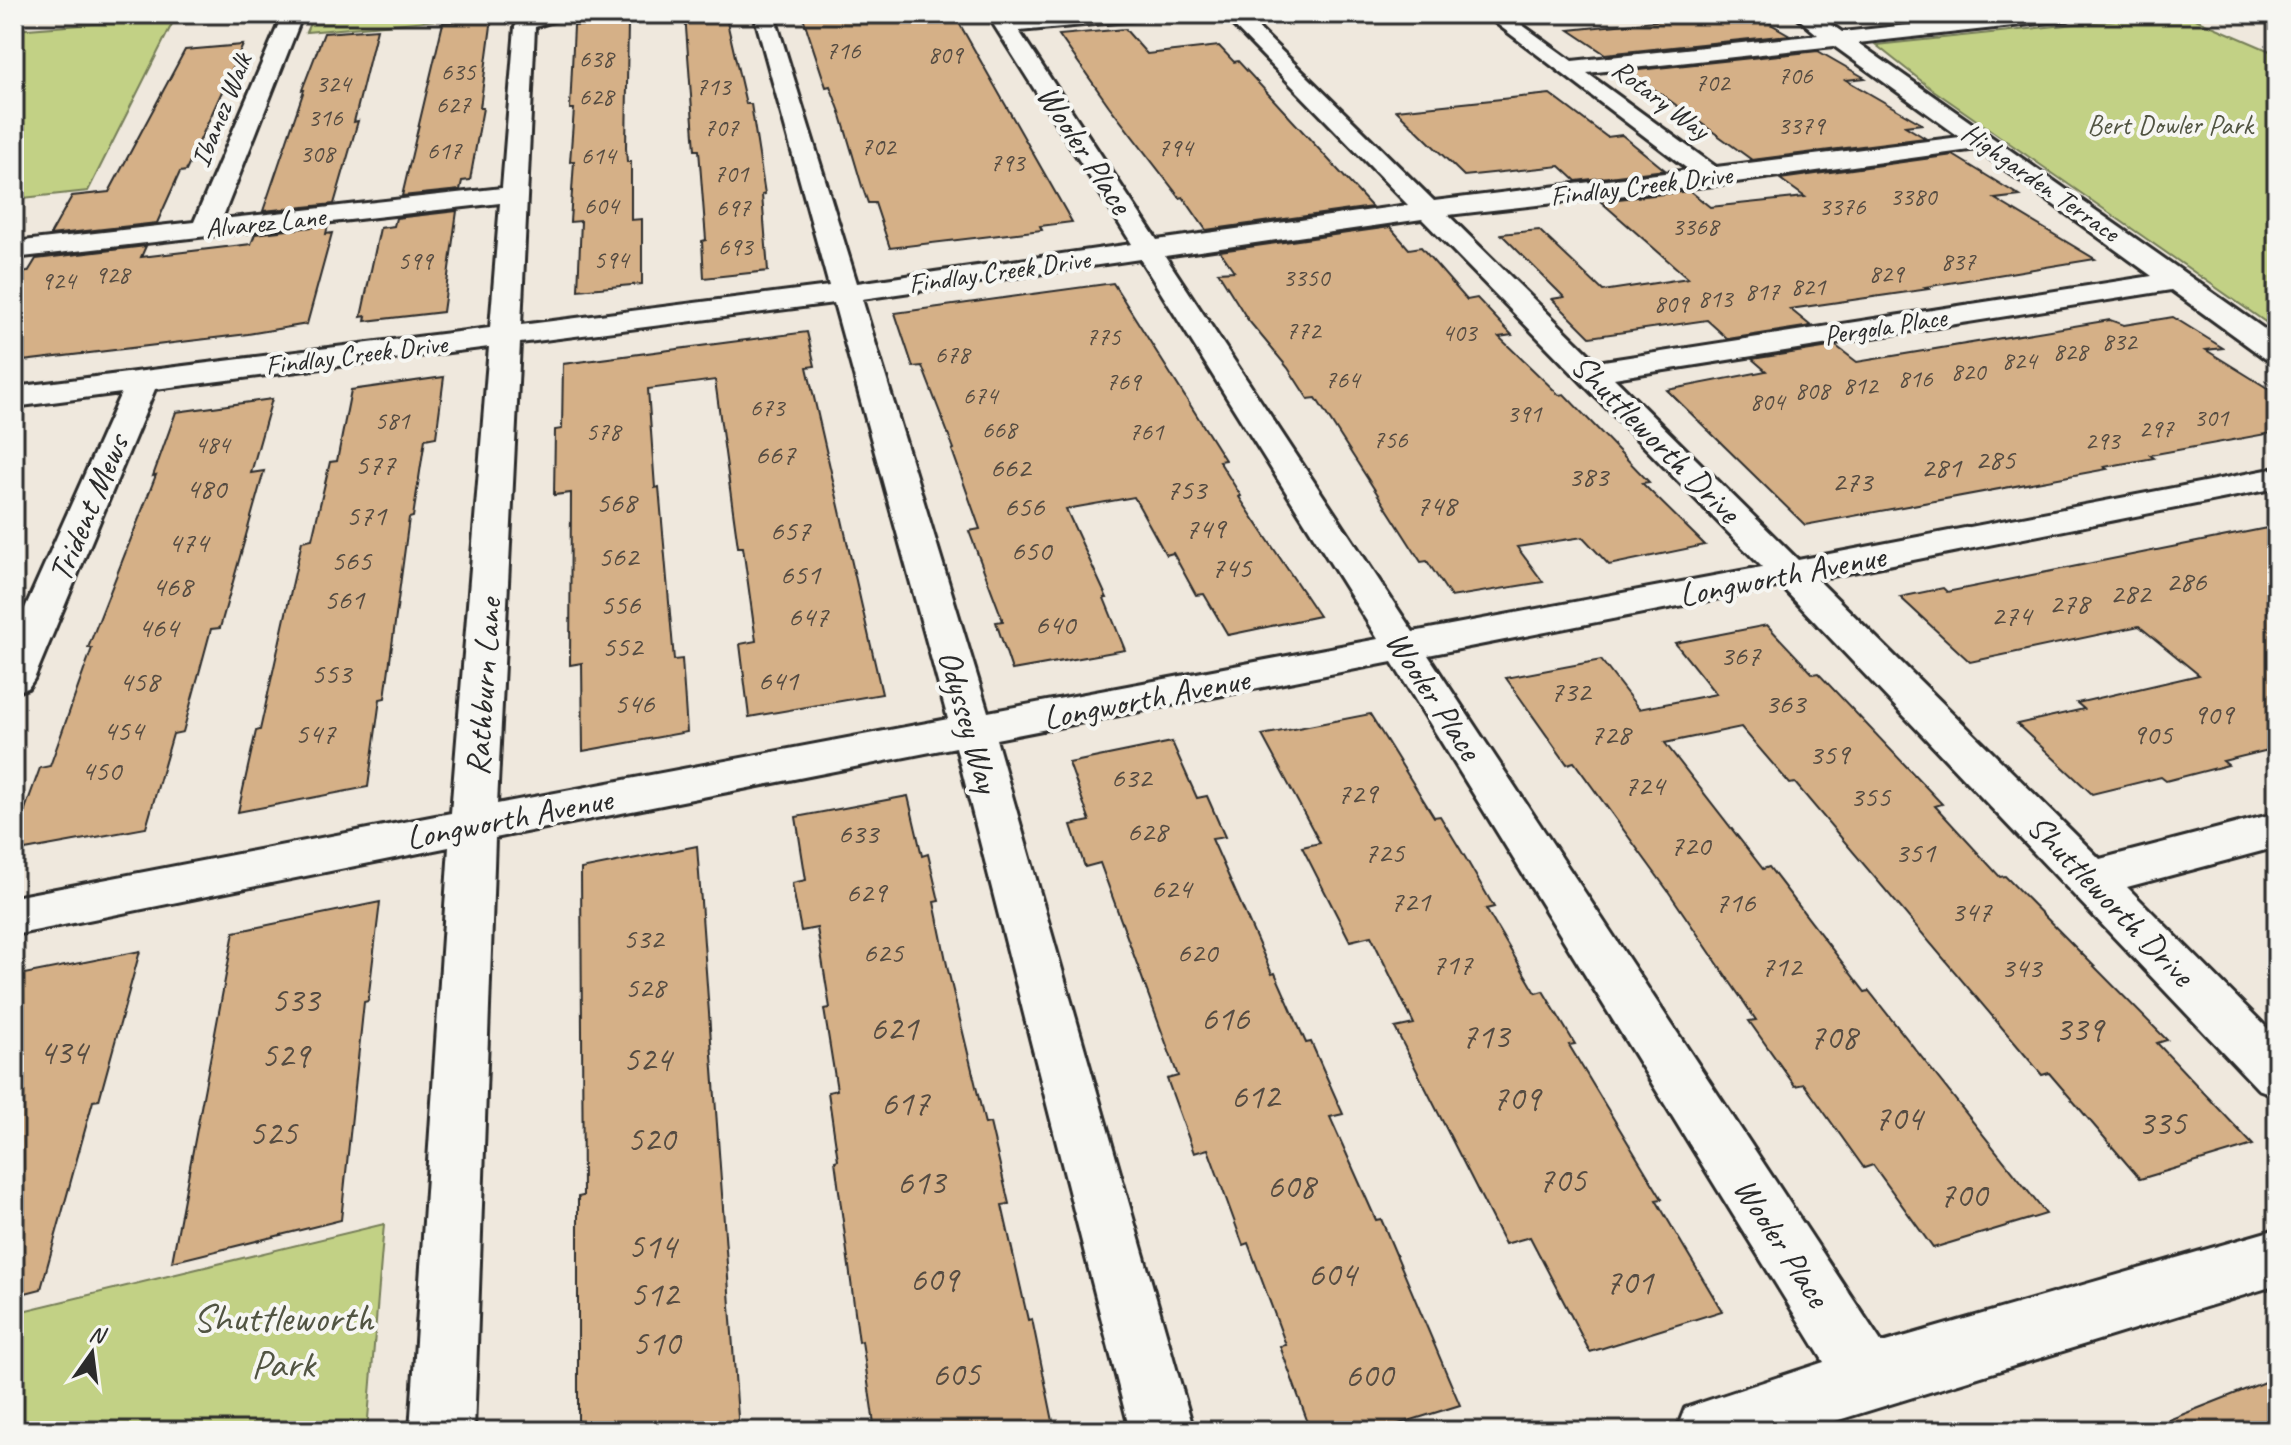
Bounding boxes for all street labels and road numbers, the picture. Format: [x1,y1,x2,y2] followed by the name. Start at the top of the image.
[182,46,260,172] street label: Ibanez Walk
[1605,51,1719,148] street label: Rotary Way
[1027,76,1144,223] street label: Wooler Place
[1955,115,2128,250] street label: Highgarden Terrace
[1548,156,1736,213] street label: Findlay Creek Drive
[203,198,328,246] street label: Alvarez Lane
[906,241,1094,301] street label: Findlay Creek Drive
[1821,299,1951,353] street label: Pergola Place
[263,325,451,382] street label: Findlay Creek Drive
[1562,344,1751,533] street label: Shuttleworth Drive
[38,425,140,588] street label: Trident Mews
[1675,534,1890,616] street label: Longworth Avenue
[455,594,511,777] street label: Rathburn Lane
[1376,622,1493,769] street label: Wooler Place
[928,645,1011,800] street label: Odyssey Way
[1039,657,1254,739] street label: Longworth Avenue
[402,777,617,859] street label: Longworth Avenue
[2018,805,2205,996] street label: Shuttleworth Drive
[1724,1169,1841,1316] street label: Wooler Place

